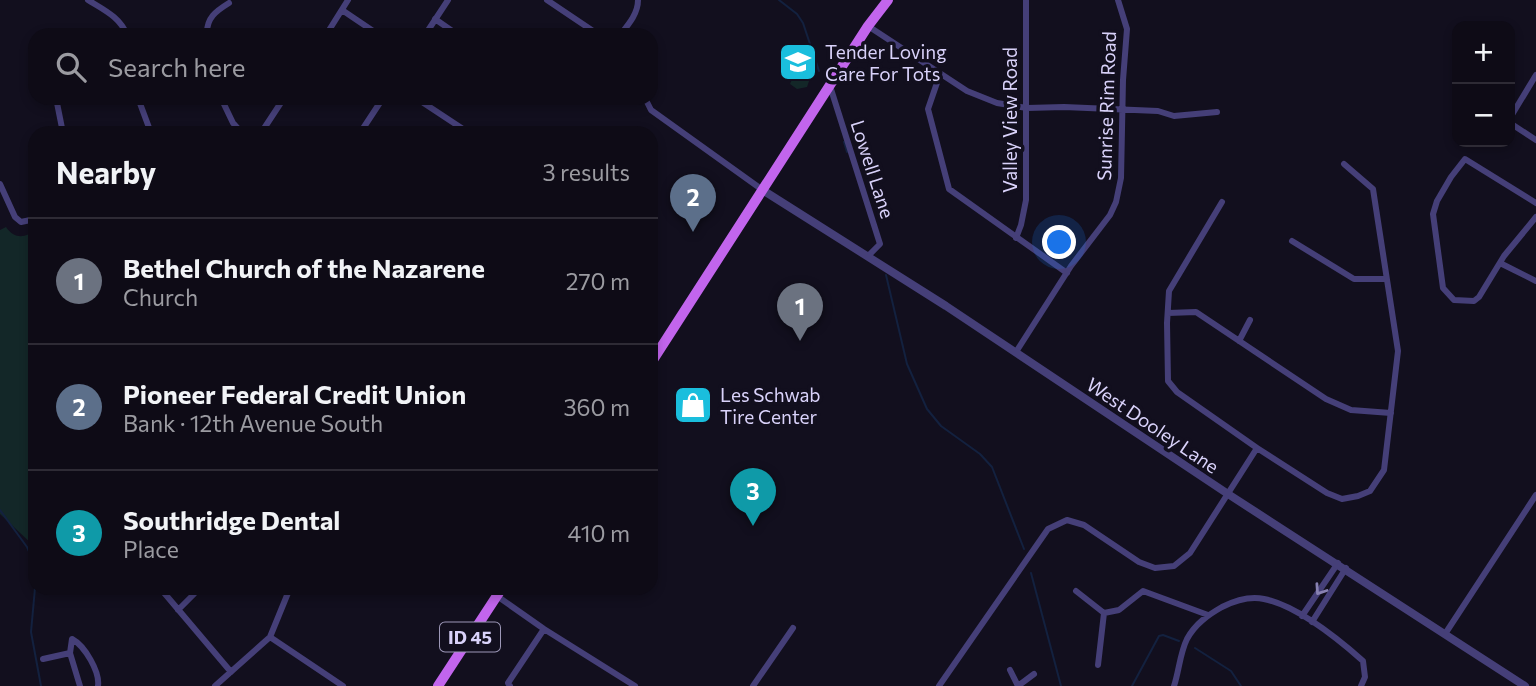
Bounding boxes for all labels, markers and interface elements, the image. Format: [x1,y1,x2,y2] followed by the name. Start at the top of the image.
[1452,21,1515,147] map controls
[1452,21,1515,84] button: +
[28,28,658,105] search box
[1092,31,1120,181] street label: Sunrise Rim Road
[825,40,947,85] place label: Tender Loving Care For Tots
[777,41,819,83] school or university icon: Tender Loving Care For Tots
[998,47,1021,193] street label: Valley View Road
[52,48,90,86] icon: search
[108,51,246,82] text: Search here
[1452,84,1515,147] button: −
[846,117,900,221] street label: Lowell Lane
[56,153,156,190] text: Nearby
[543,158,630,186] text: 3 results
[670,174,716,232] pin: 2
[1042,225,1076,259] your location
[123,252,485,283] text: Bethel Church of the Nazarene
[74,267,84,295] text: 1
[566,267,630,295] text: 270 m
[123,283,198,311] text: Church
[777,283,823,341] pin: 1
[1082,372,1224,478] street label: West Dooley Lane
[123,378,466,409] text: Pioneer Federal Credit Union
[720,383,821,428] place label: Les Schwab Tire Center
[672,384,714,426] shop icon: Les Schwab Tire Center
[72,393,86,421] text: 2
[563,393,630,421] text: 360 m
[123,409,383,437] text: Bank · 12th Avenue South
[730,468,776,526] pin: 3
[123,504,340,535] text: Southridge Dental
[72,519,86,547] text: 3
[568,519,630,547] text: 410 m
[123,535,179,563] text: Place
[1316,582,1328,595] one-way arrow
[440,622,500,652] road number: ID 45

